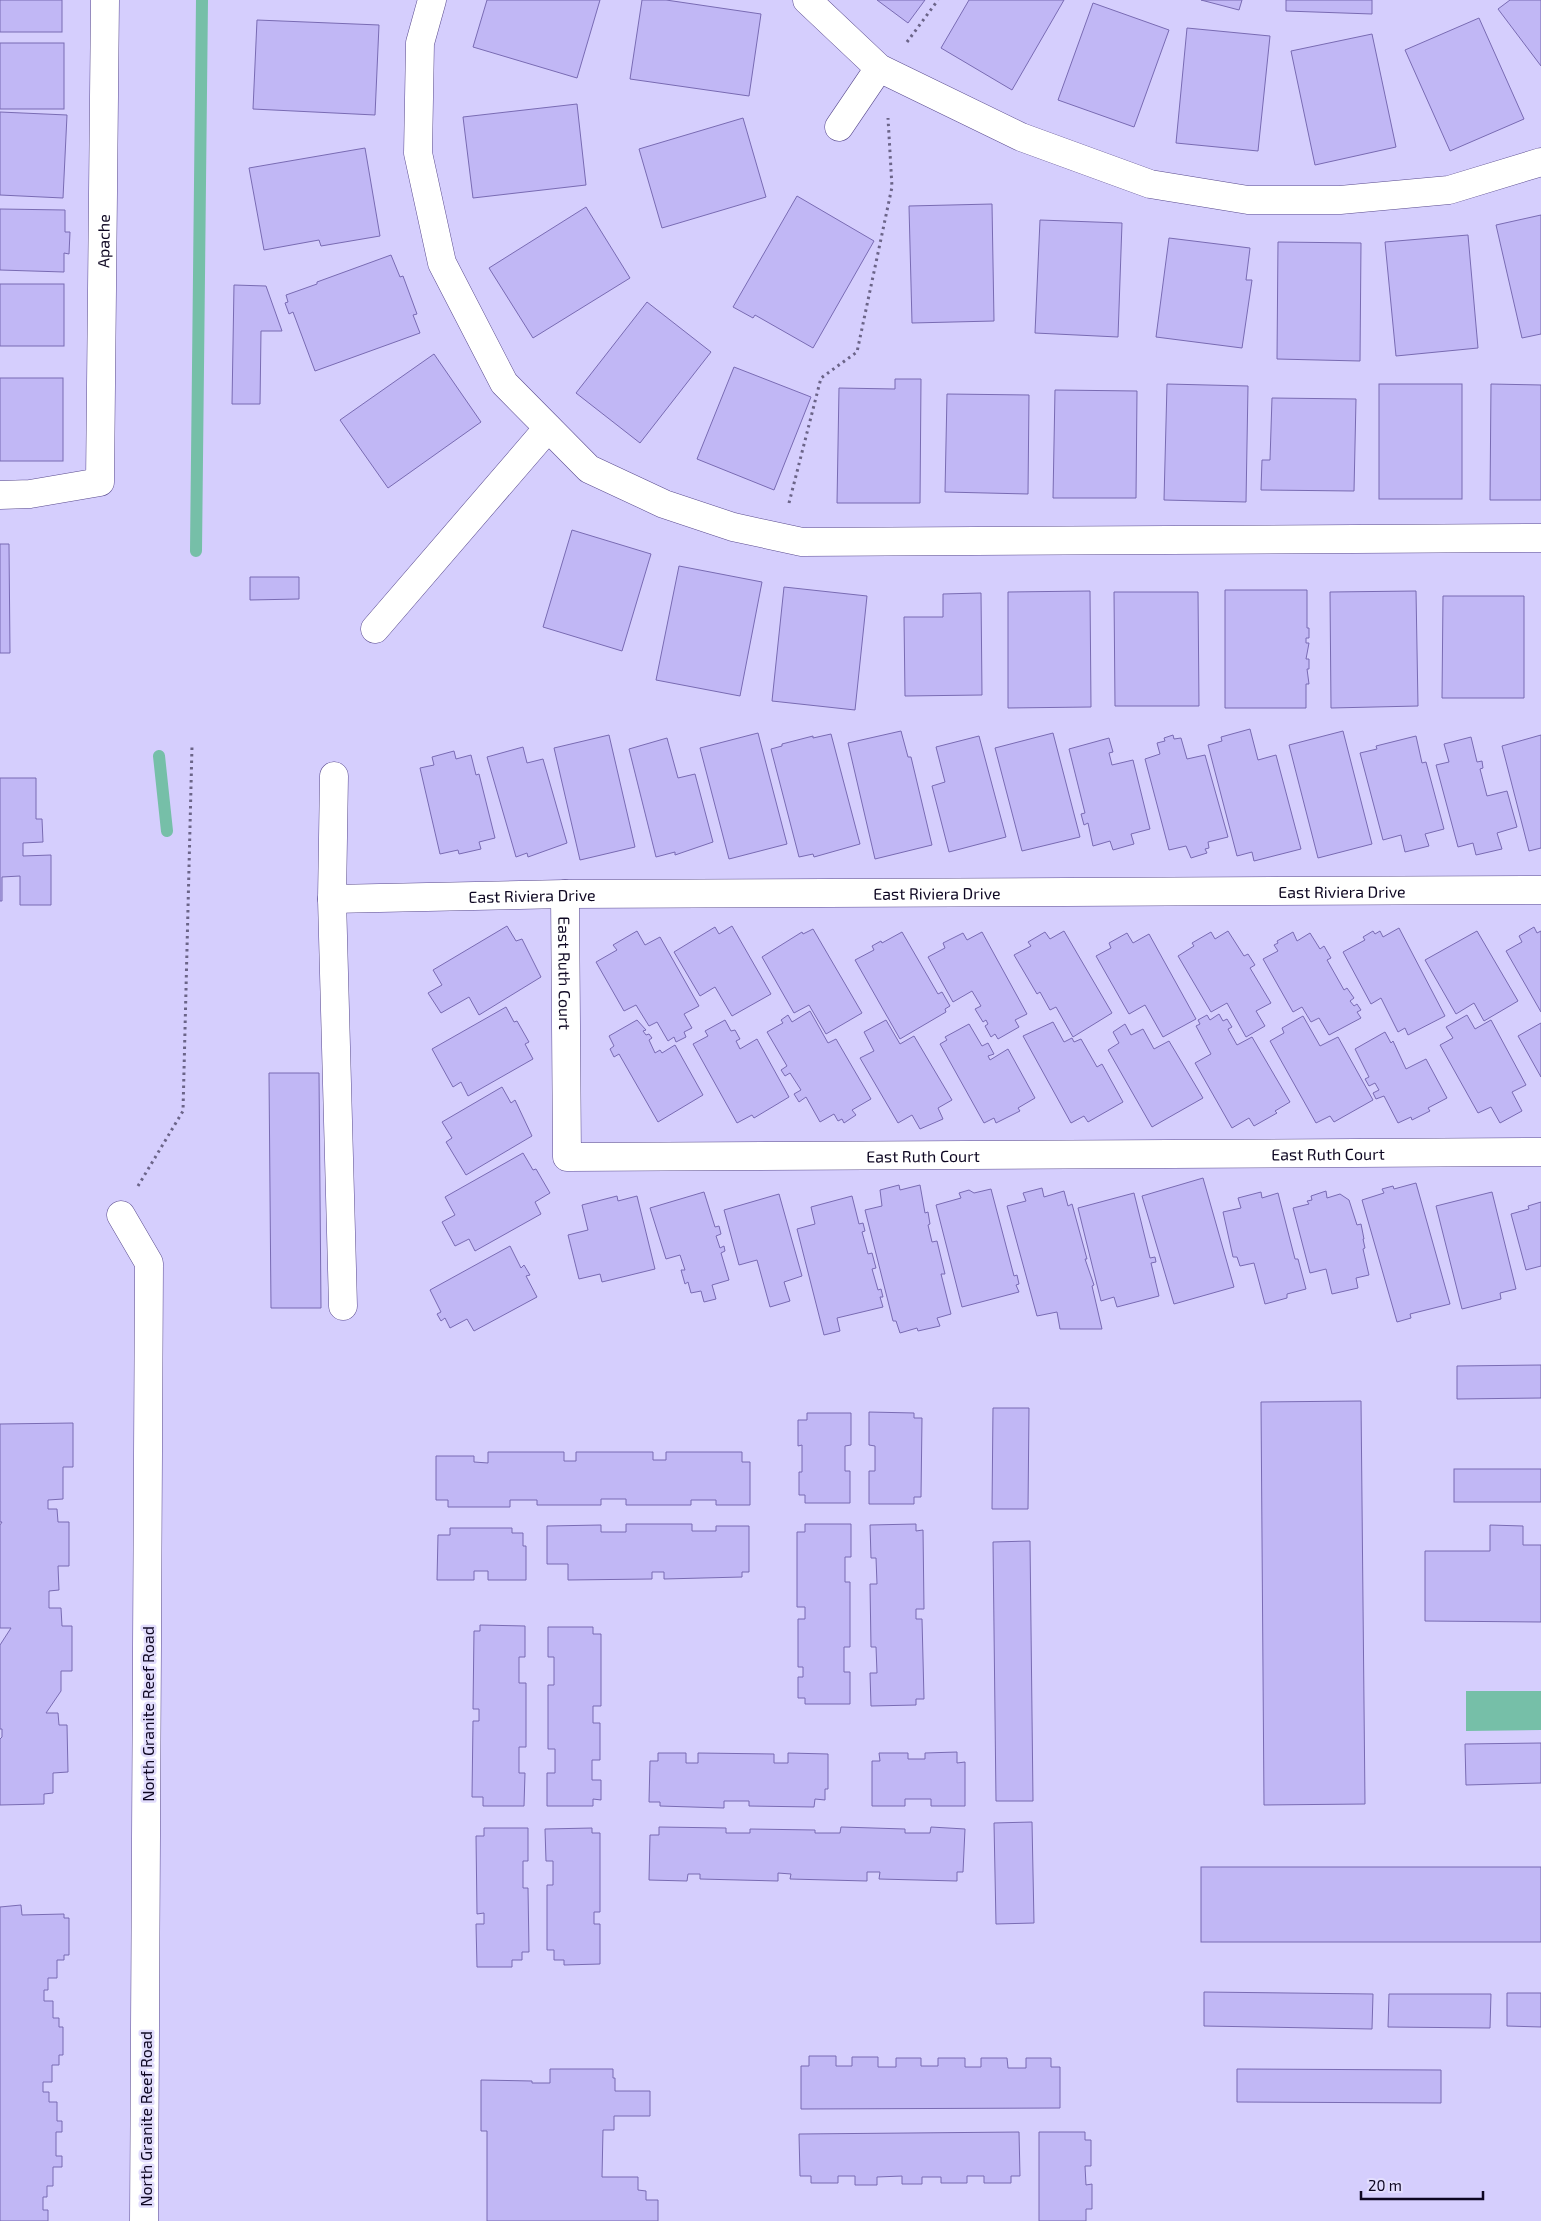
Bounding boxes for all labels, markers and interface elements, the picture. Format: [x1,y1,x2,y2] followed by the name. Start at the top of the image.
[93,214,112,268] street label: Apache
[1278,881,1406,901] street label: East Riviera Drive
[873,883,1001,902] street label: East Riviera Drive
[468,884,596,906] street label: East Riviera Drive
[556,916,576,1030] street label: East Ruth Court
[1271,1143,1385,1163] street label: East Ruth Court
[866,1145,980,1165] street label: East Ruth Court
[138,1626,157,1802] street label: North Granite Reef Road
[136,2031,155,2207] street label: North Granite Reef Road
[1361,2168,1484,2200] scale bar
[1368,2176,1402,2194] text: 20 m

